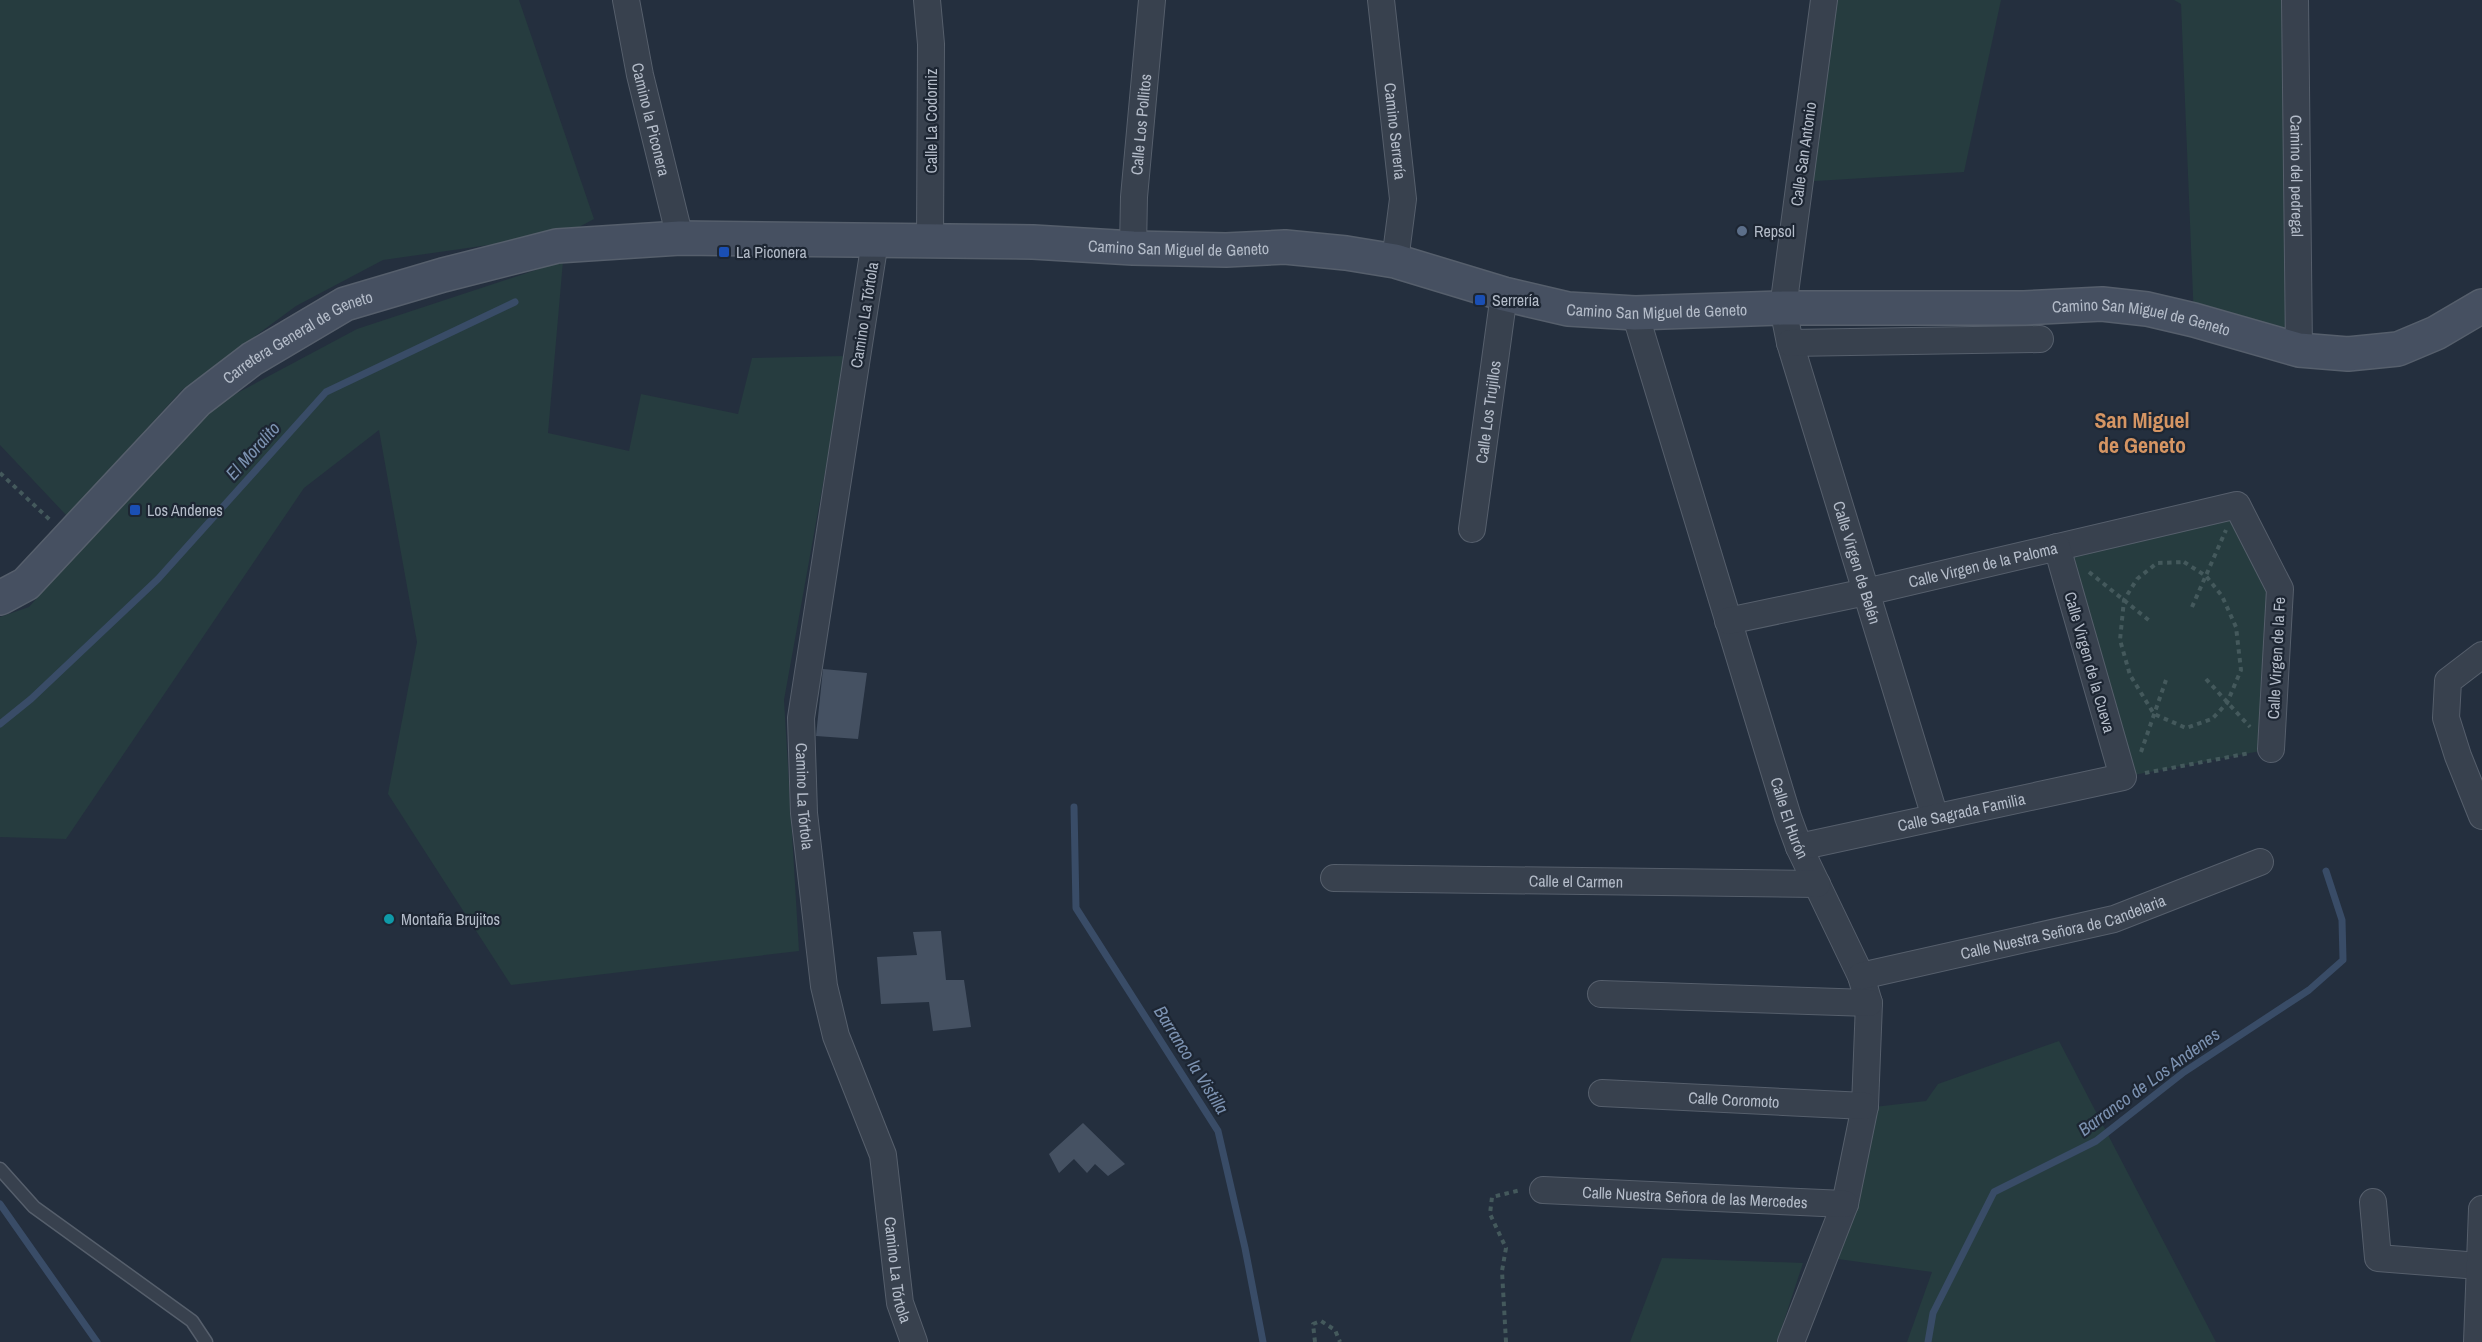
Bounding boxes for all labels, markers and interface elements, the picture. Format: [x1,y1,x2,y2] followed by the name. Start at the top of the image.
[627,61,676,179] street label: Camino la Piconera
[920,68,942,174] street label: Calle La Codorniz
[1125,73,1156,176] street label: Calle Los Pollitos
[1379,82,1412,181] street label: Camino Serrería
[1785,100,1821,208] street label: Calle San Antonio
[2285,115,2309,237] street label: Camino del pedregal
[1754,220,1795,242] place label: Repsol
[1735,224,1749,238] marker: Repsol
[1087,234,1269,261] street label: Camino San Miguel de Geneto
[736,241,807,263] place label: La Piconera
[717,245,731,259] marker: La Piconera
[845,260,883,370] street label: Camino La Tórtola
[218,285,375,389] street label: Carretera General de Geneto
[1492,289,1540,311] place label: Serrería
[1473,293,1487,307] marker: Serrería
[2051,293,2233,341] street label: Camino San Miguel de Geneto
[1566,298,1748,324] street label: Camino San Miguel de Geneto
[1470,359,1506,465] street label: Calle Los Trujillos
[2094,405,2190,460] district label: San Miguel de Geneto
[220,416,286,485] water label: El Moralito
[1828,498,1886,627] street label: Calle Virgen de Belén
[147,499,223,521] place label: Los Andenes
[128,503,142,517] marker: Los Andenes
[1906,536,2060,593] street label: Calle Virgen de la Paloma
[2059,589,2121,736] street label: Calle Virgen de la Cueva
[2262,596,2290,720] street label: Calle Virgen de la Fe
[791,742,819,851] street label: Camino La Tórtola
[1766,775,1814,862] street label: Calle El Hurón
[1895,787,2028,836] street label: Calle Sagrada Familia
[1529,869,1623,893] street label: Calle el Carmen
[1958,889,2169,964] street label: Calle Nuestra Señora de Candelaria
[401,908,500,930] place label: Montaña Brujitos
[382,912,396,926] marker: Montaña Brujitos
[1148,1001,1235,1119] water label: Barranco la Vistilla
[2073,1022,2225,1142] water label: Barranco de Los Andenes
[1688,1086,1780,1113] street label: Calle Coromoto
[1582,1181,1808,1213] street label: Calle Nuestra Señora de las Mercedes
[879,1216,917,1326] street label: Camino La Tórtola

